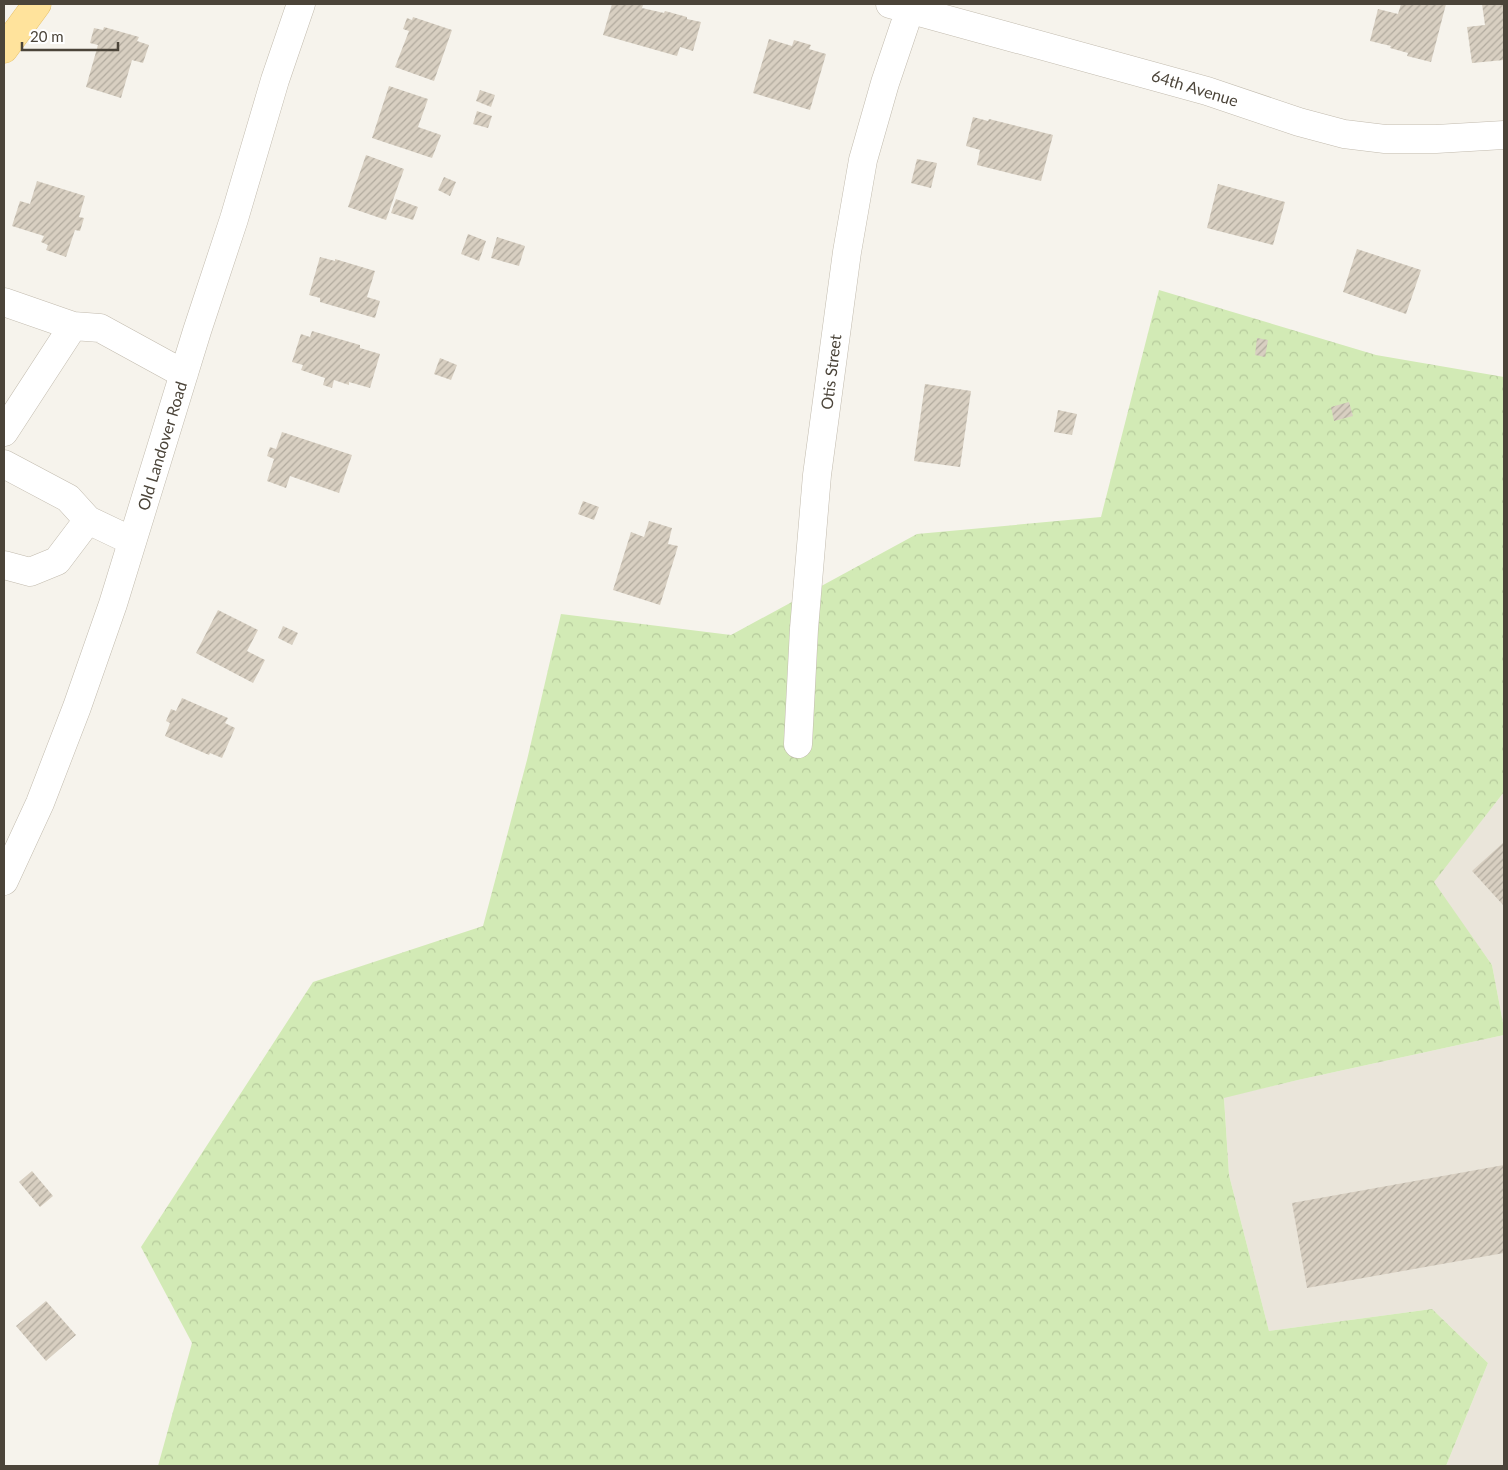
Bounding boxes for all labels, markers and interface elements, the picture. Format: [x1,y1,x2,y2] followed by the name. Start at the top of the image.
[22,20,119,52] scale bar
[30,27,64,45] text: 20 m
[1149,65,1241,110] street label: 64th Avenue
[816,333,845,411] street label: Otis Street
[133,379,190,513] street label: Old Landover Road

